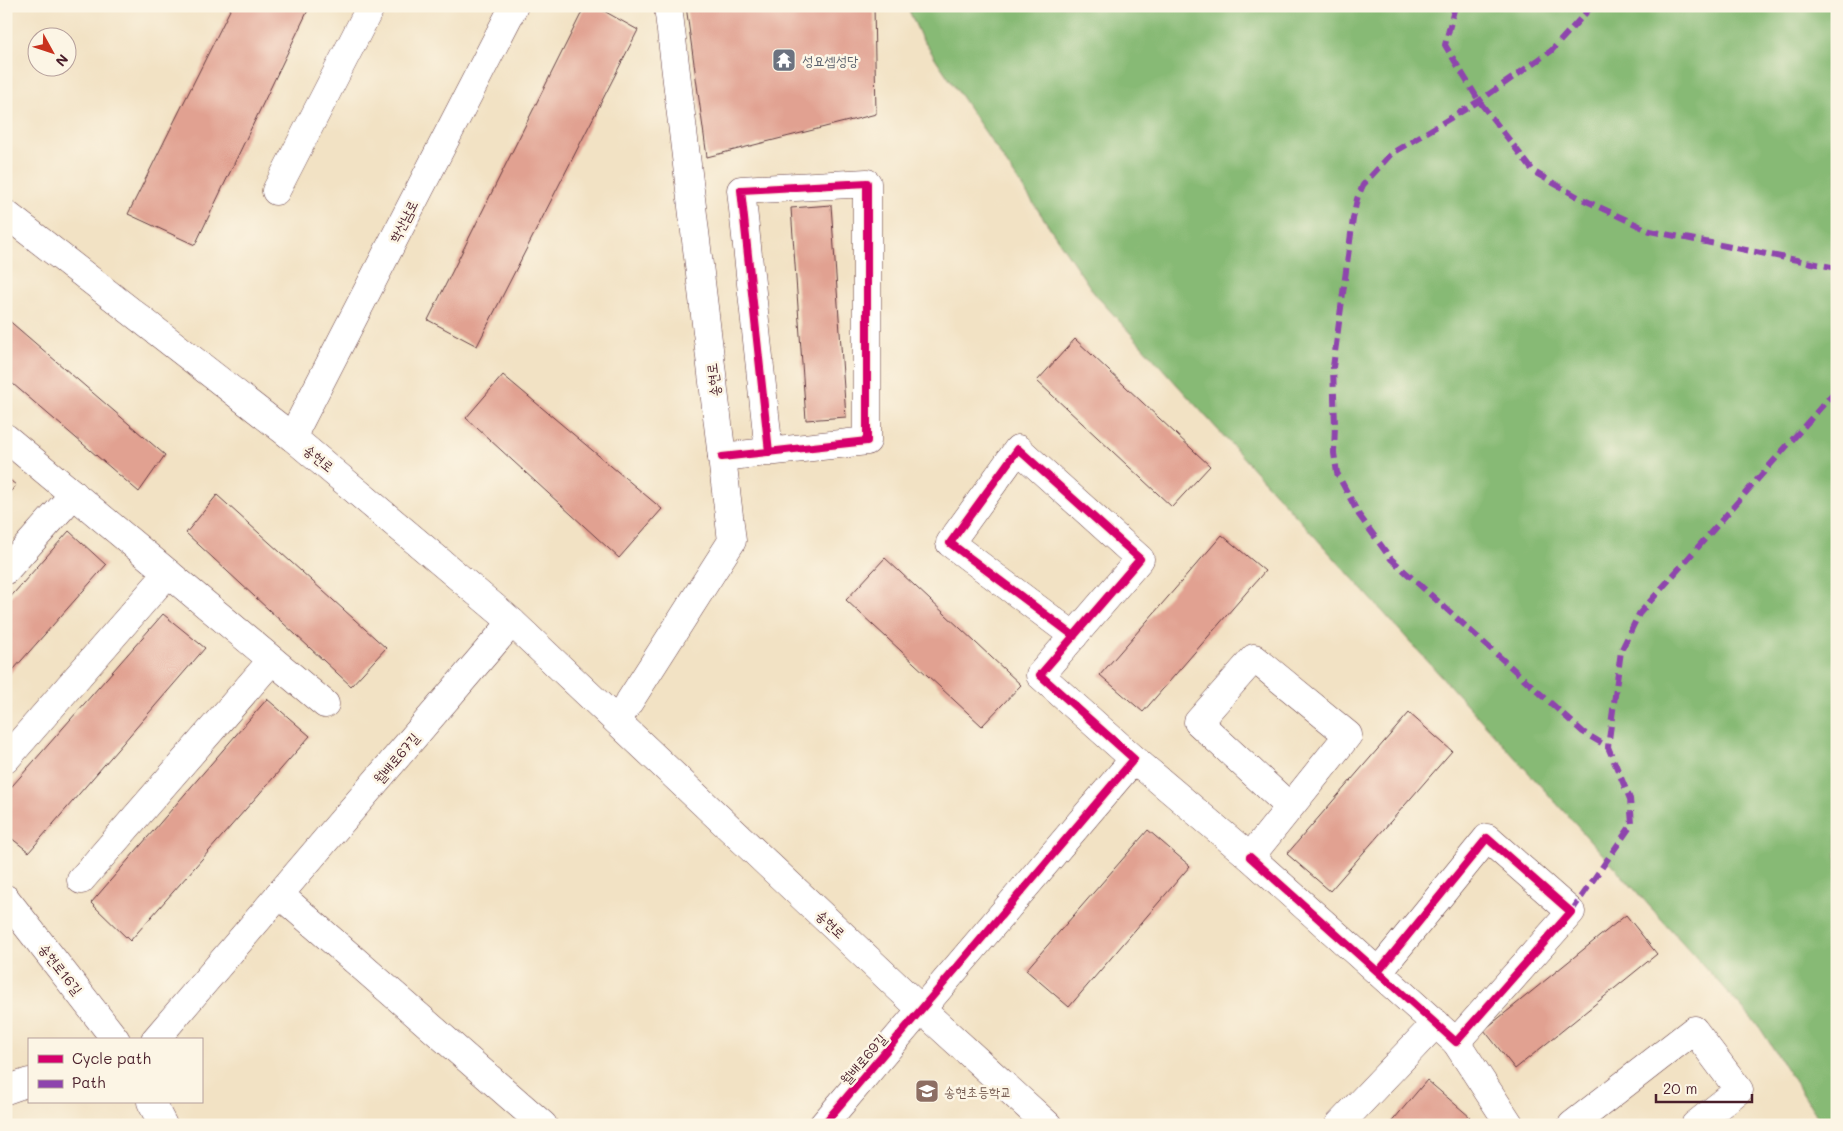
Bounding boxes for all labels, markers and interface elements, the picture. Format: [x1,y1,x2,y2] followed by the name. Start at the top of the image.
[28,28,78,78] north arrow
[771,47,797,73] temple icon: 성요셉성당
[52,50,73,71] text: N
[802,51,859,70] place label: 성요셉성당
[384,197,422,245] street label: 학산남로
[702,362,724,398] street label: 송현로
[300,440,338,476] street label: 송현로
[369,728,423,788] street label: 월배로67길
[812,906,850,942] street label: 송현로
[35,940,87,999] street label: 송현로16길
[836,1029,891,1089] street label: 월배로69길
[28,1038,202,1104] legend
[72,1048,151,1068] text: Cycle path
[1656,1071,1752,1103] scale bar
[72,1072,106,1092] text: Path
[914,1078,940,1104] school or university icon: 송현초등학교
[1663,1078,1697,1098] text: 20 m
[944,1082,1012,1101] place label: 송현초등학교

